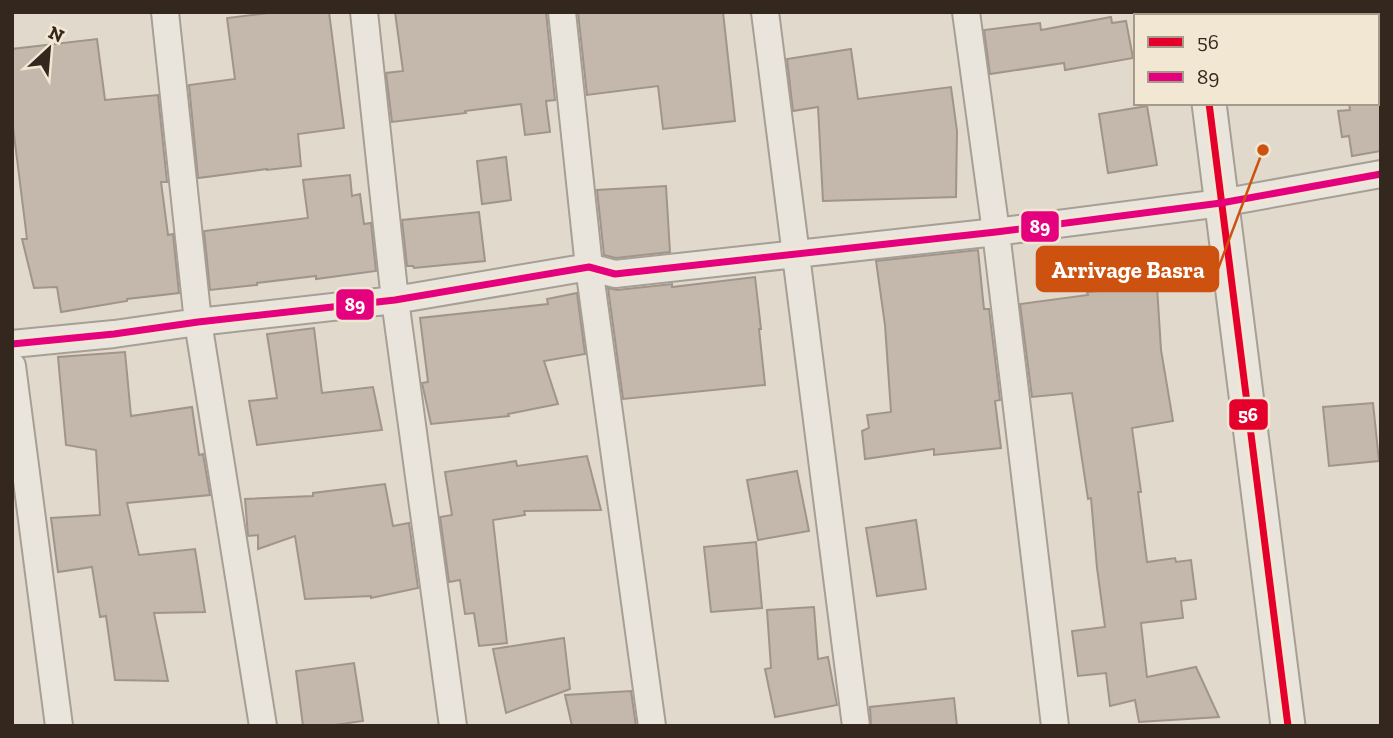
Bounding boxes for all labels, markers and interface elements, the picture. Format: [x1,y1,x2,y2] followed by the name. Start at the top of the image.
[14,14,84,84] north arrow
[1134,14,1379,105] legend
[45,21,68,48] text: N
[1197,29,1219,54] text: 56
[1197,64,1219,89] text: 89
[1020,210,1060,243] line badge: 89
[1030,215,1050,238] text: 89
[1037,247,1218,291] callout: Arrivage Basra
[1051,256,1205,284] text: Arrivage Basra
[335,288,375,321] line badge: 89
[345,293,365,316] text: 89
[1228,398,1269,431] line badge: 56
[1238,403,1258,426] text: 56

